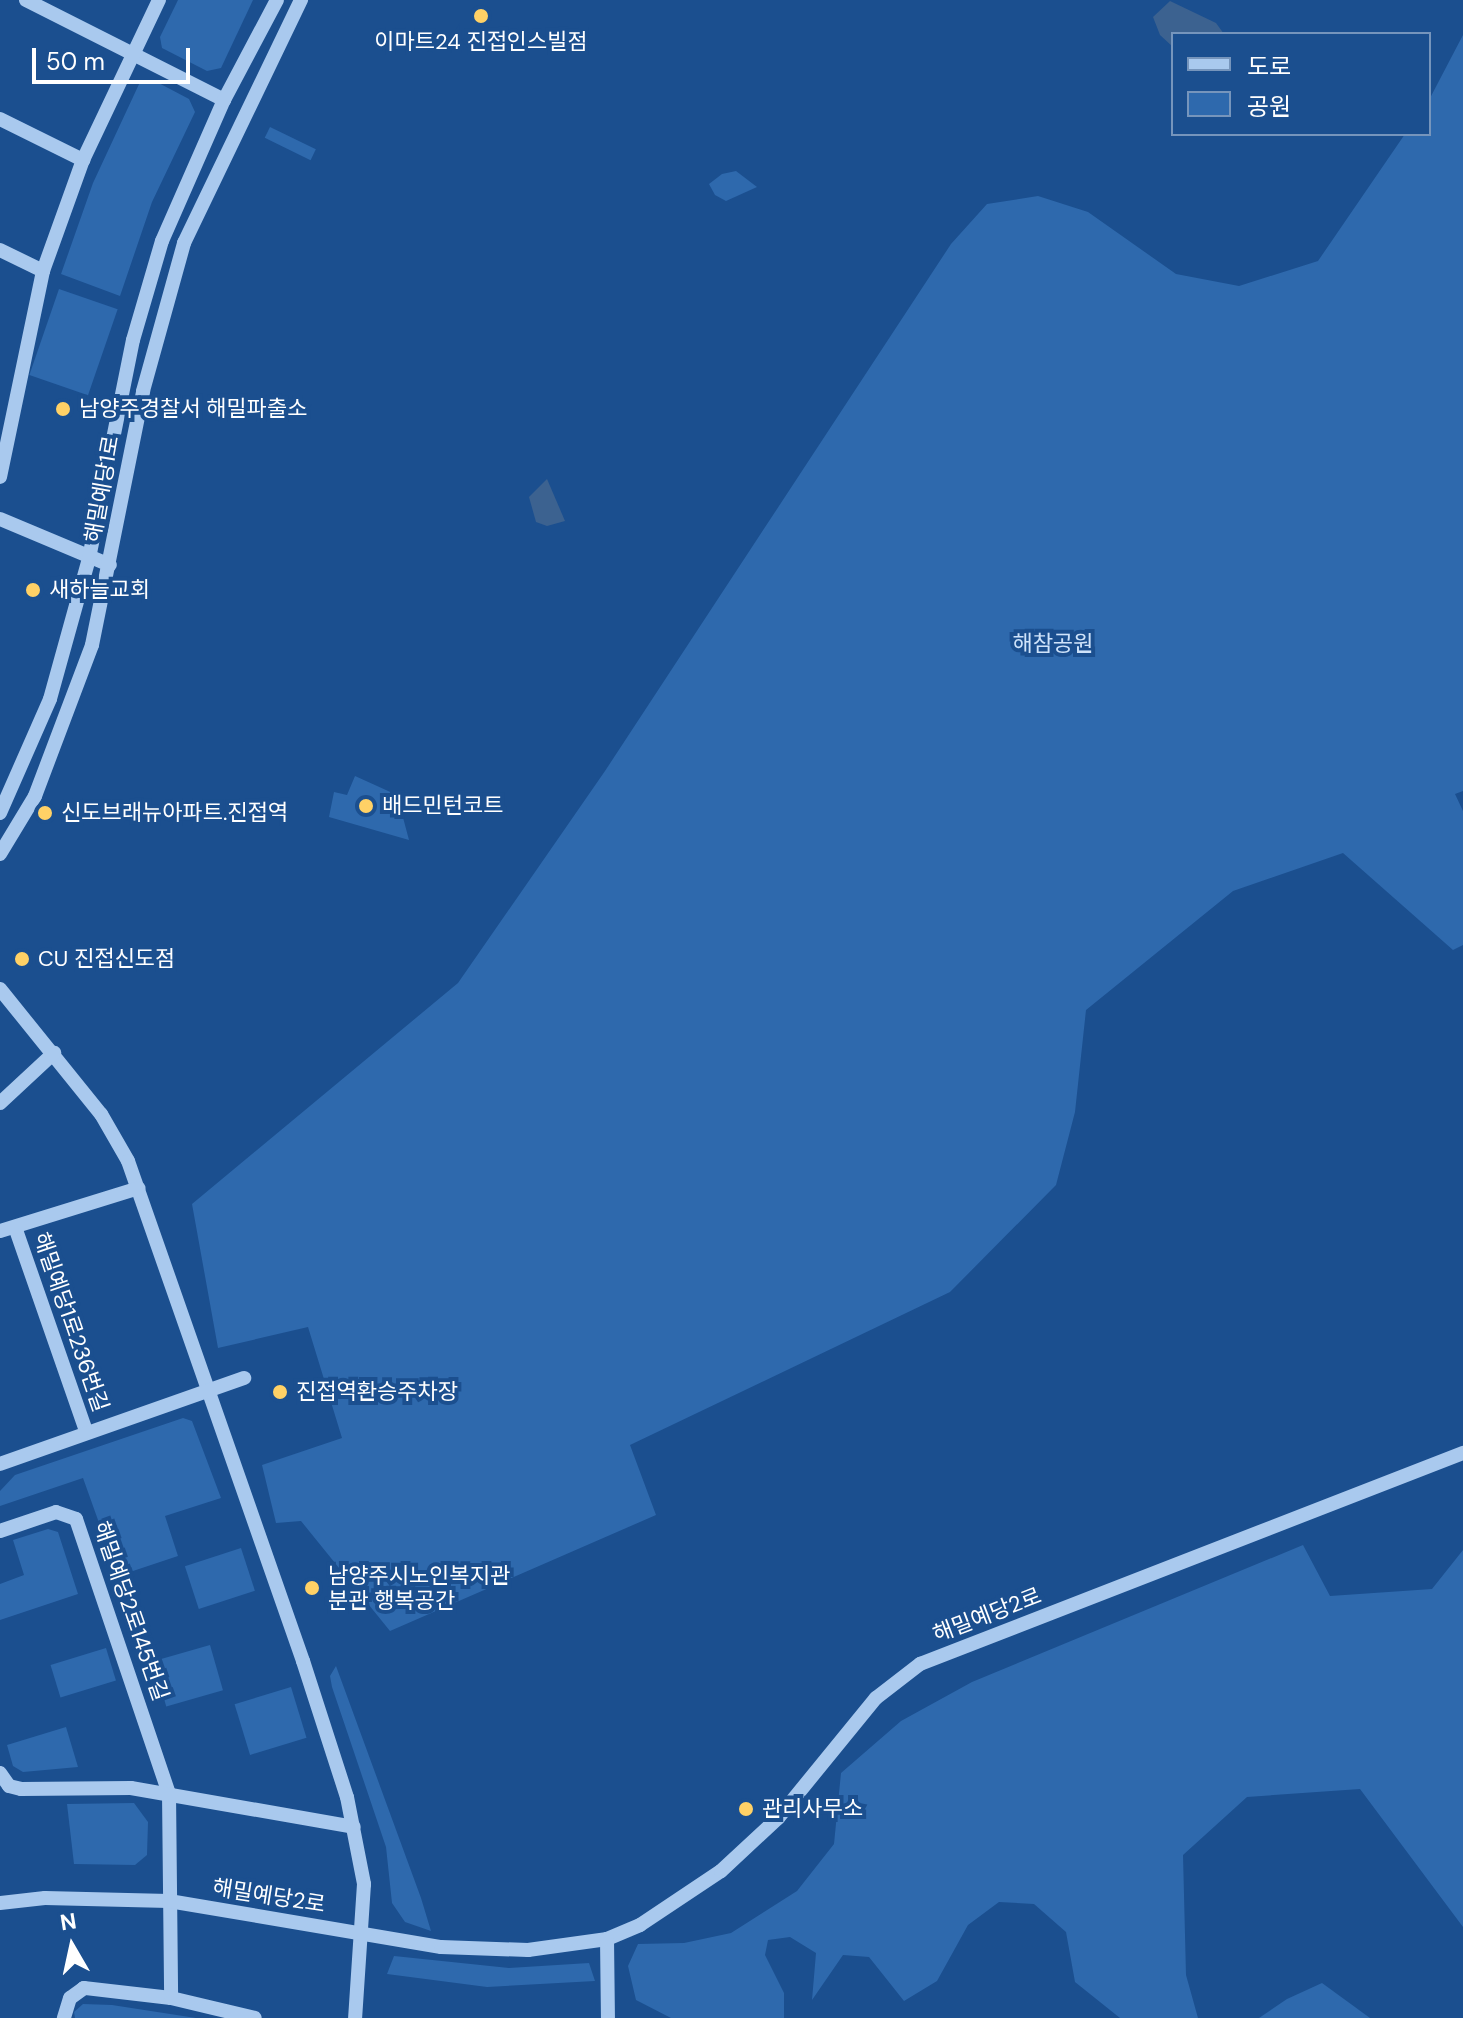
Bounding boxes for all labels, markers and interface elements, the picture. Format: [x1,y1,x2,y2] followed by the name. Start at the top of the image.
[472,7,490,25] marker: 이마트24 진접인스빌점
[374,29,588,55] place label: 이마트24 진접인스빌점
[36,32,194,82] scale bar
[1171,32,1431,136] legend
[46,46,105,77] text: 50 m
[1247,51,1291,82] text: 도로
[1247,91,1291,122] text: 공원
[79,396,307,422] place label: 남양주경찰서 해밀파출소
[54,400,72,418] marker: 남양주경찰서 해밀파출소
[80,433,124,545] street label: 해밀예당1로
[49,577,150,603] place label: 새하늘교회
[24,581,42,599] marker: 새하늘교회
[1013,631,1093,657] park label: 해참공원
[382,793,503,819] place label: 배드민턴코트
[357,797,375,815] marker: 배드민턴코트
[61,800,288,826] place label: 신도브래뉴아파트.진접역
[36,804,54,822] marker: 신도브래뉴아파트.진접역
[38,946,175,972] place label: CU 진접신도점
[13,950,31,968] marker: CU 진접신도점
[28,1229,114,1415] street label: 해밀예당1로236번길
[296,1379,458,1405] place label: 진접역환승주차장
[271,1383,289,1401] marker: 진접역환승주차장
[88,1518,174,1704] street label: 해밀예당2로145번길
[328,1562,510,1614] place label: 남양주시노인복지관 분관 행복공간
[303,1579,321,1597] marker: 남양주시노인복지관 분관 행복공간
[929,1582,1045,1648] street label: 해밀예당2로
[762,1796,863,1822] place label: 관리사무소
[737,1800,755,1818] marker: 관리사무소
[211,1874,327,1918] street label: 해밀예당2로
[32,1906,112,1986] north arrow
[58,1906,78,1937] text: N

